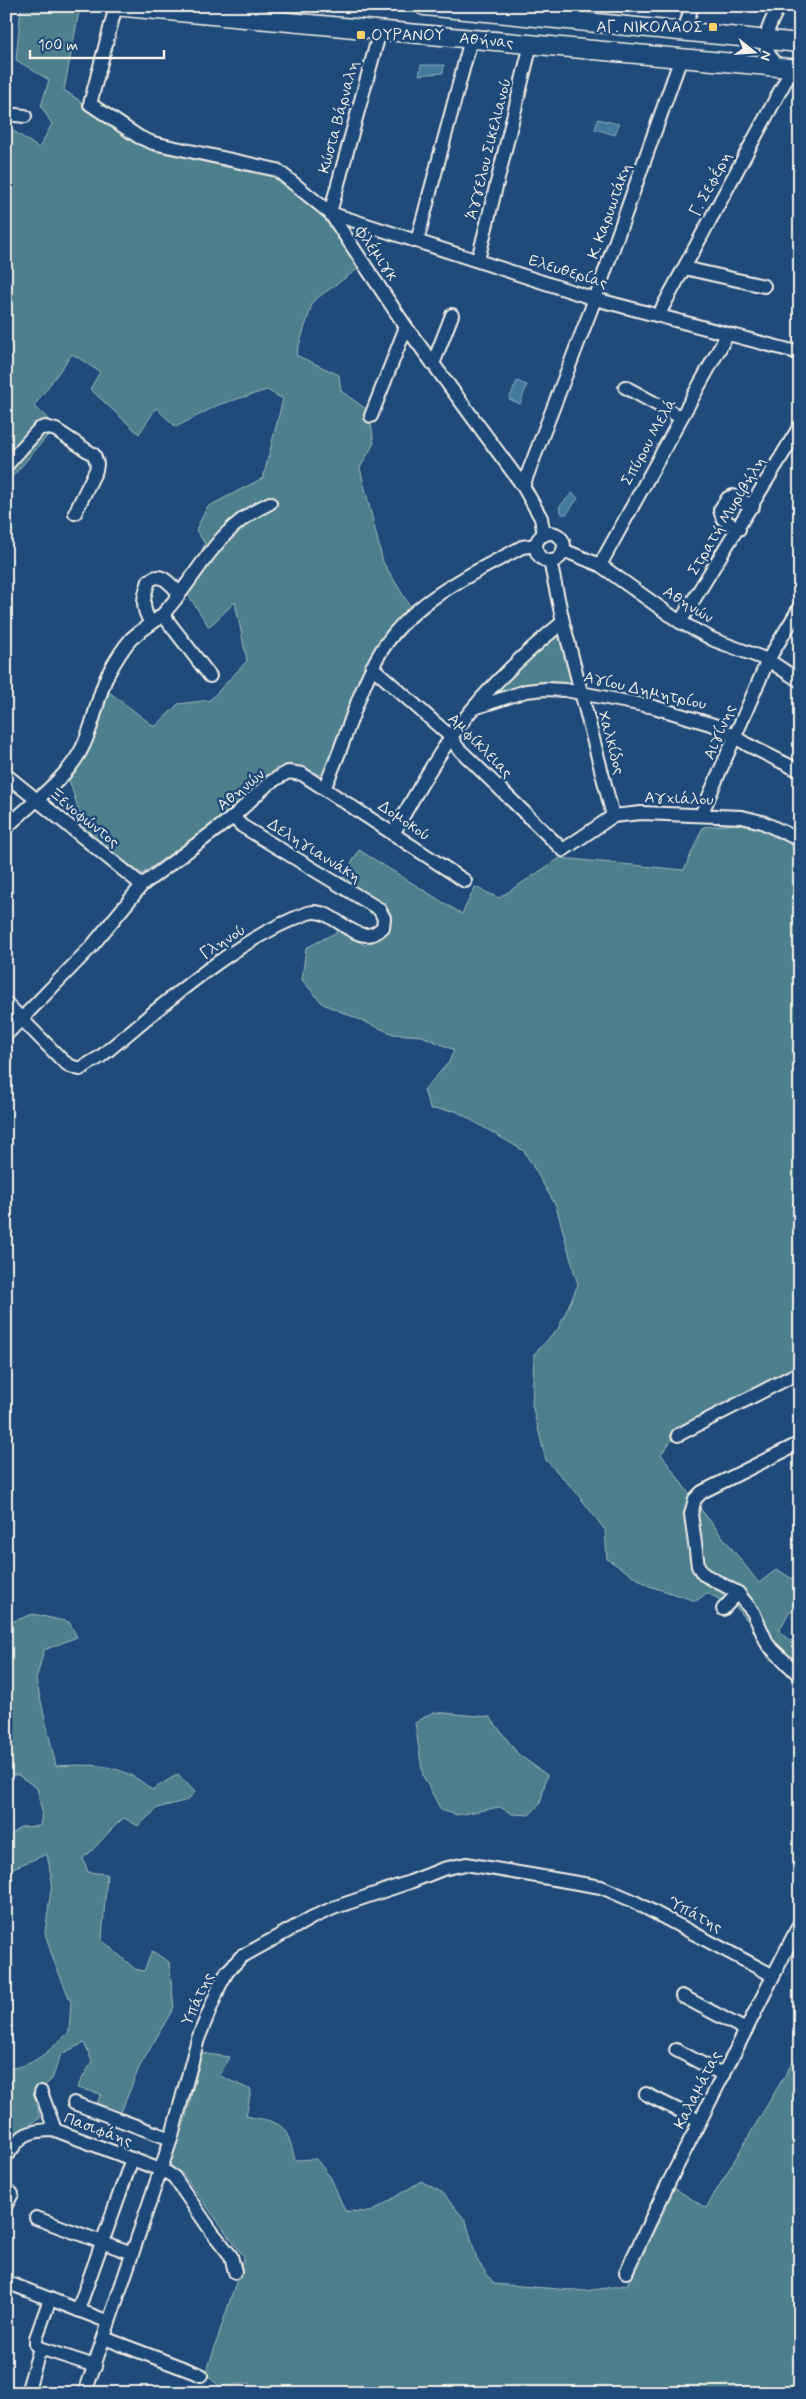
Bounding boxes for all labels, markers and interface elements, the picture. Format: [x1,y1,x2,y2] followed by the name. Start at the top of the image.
[596,17,703,38] place label: ΑΓ. ΝΙΚΟΛΑΟΣ
[707,21,719,33] marker: ΑΓ. ΝΙΚΟΛΑΟΣ
[371,25,445,46] place label: ΟΥΡΑΝΟΥ
[458,27,514,53] street label: Αθήνας
[30,28,164,60] scale bar
[728,28,778,78] north arrow
[355,29,367,41] marker: ΟΥΡΑΝΟΥ
[38,36,78,56] text: 100 m
[756,48,775,63] text: N
[314,58,364,176] street label: Κώστα Βάρναλη
[461,76,517,222] street label: Άγγελου Σικελιανού
[684,147,737,220] street label: Γ. Σεφέρη
[583,160,637,262] street label: Κ. Καρυωτάκη
[349,221,403,286] street label: Φλέμιγκ
[526,250,610,294] street label: Ελευθερίας
[616,395,682,489] street label: Σπύρου Μελά
[683,453,771,579] street label: Στρατή Μυριβήλη
[659,581,717,629] street label: Αθηνών
[582,667,708,715] street label: Αγίου Δημητρίου
[699,701,741,763] street label: Αιγίνης
[443,709,517,783] street label: Αμφίκλειας
[592,709,630,777] street label: Χαλκίδος
[213,764,269,816] street label: Αθηνών
[44,783,124,853] street label: Ξενοφώντος
[644,787,714,811] street label: Αγχιάλου
[374,796,434,846] street label: Δομοκού
[263,814,365,888] street label: Δεληγιαννάκη
[196,919,250,965] street label: Γληνού
[664,1892,726,1938] street label: Ύπάτης
[177,1969,219,2029] street label: Υπάτης
[669,2047,727,2133] street label: Καλαμάτας
[61,2108,135,2152] street label: Πασιφάης

